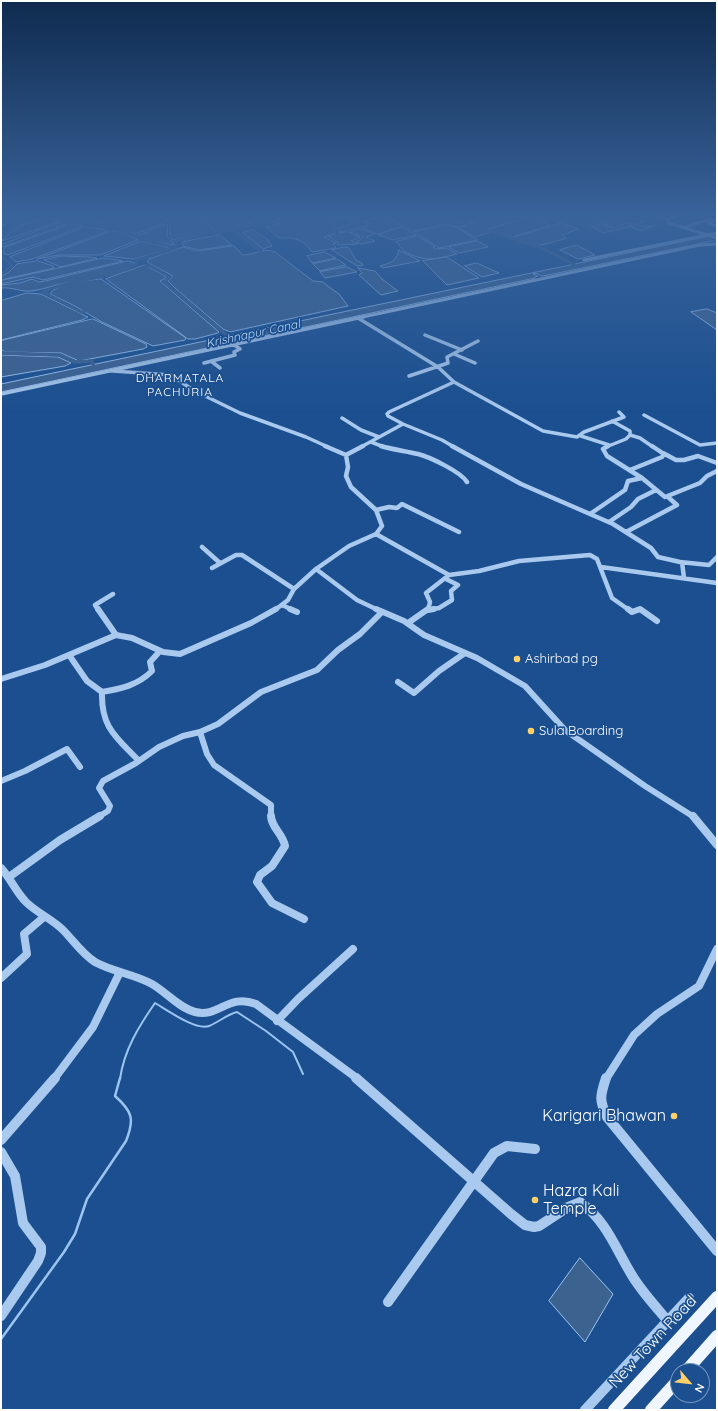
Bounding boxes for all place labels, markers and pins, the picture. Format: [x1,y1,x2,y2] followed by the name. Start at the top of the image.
[525,651,598,667] place label: Ashirbad pg
[512,654,522,664] marker: Ashirbad pg
[539,723,623,739] place label: Sula Boarding
[526,726,536,736] marker: Sula Boarding
[542,1106,666,1126] place label: Karigari Bhawan
[669,1111,679,1121] marker: Karigari Bhawan
[543,1181,620,1219] place label: Hazra Kali Temple
[530,1195,540,1205] marker: Hazra Kali Temple

